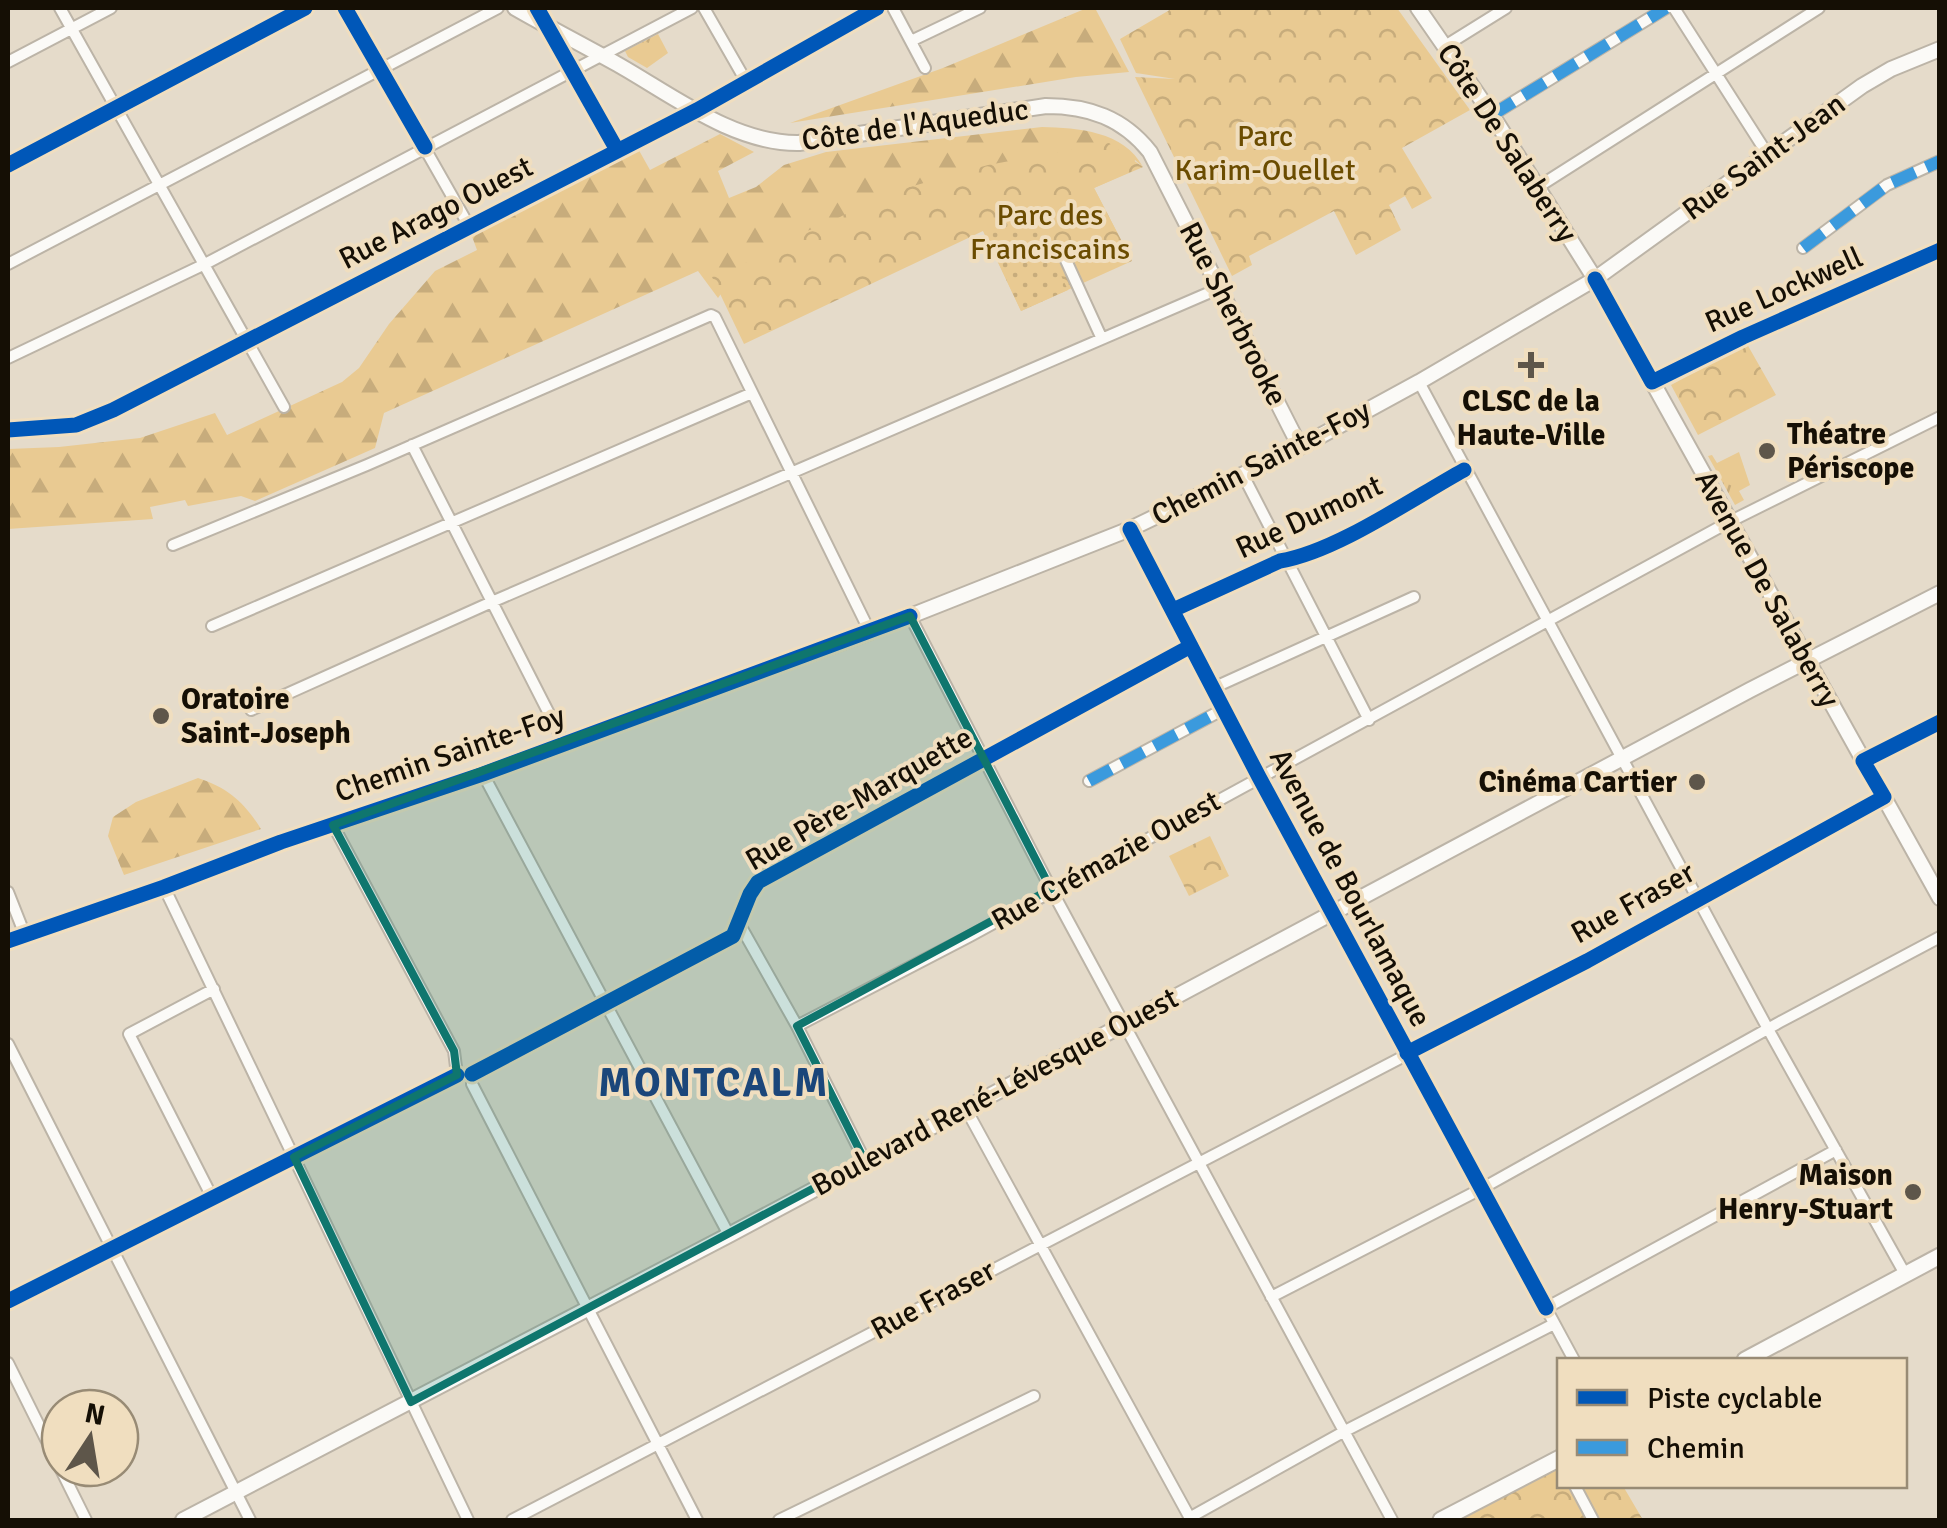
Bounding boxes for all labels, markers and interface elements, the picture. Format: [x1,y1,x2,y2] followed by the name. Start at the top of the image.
[1429,37,1585,249] street label: Côte De Salaberry
[1675,86,1853,228] street label: Rue Saint-Jean
[799,91,1031,159] street label: Côte de l'Aqueduc
[1175,118,1355,189] park label: Parc Karim-Ouellet
[333,148,539,278] street label: Rue Arago Ouest
[970,197,1130,268] park label: Parc des Franciscains
[1171,216,1295,412] street label: Rue Sherbrooke
[1699,239,1869,341] street label: Rue Lockwell
[1518,352,1544,378] marker: CLSC de la Haute-Ville
[1457,383,1605,454] place label: CLSC de la Haute-Ville
[1145,392,1377,534] street label: Chemin Sainte-Foy
[1787,416,1914,487] place label: Théatre Périscope
[1756,440,1778,462] marker: Théatre Périscope
[1687,464,1847,714] street label: Avenue De Salaberry
[1230,467,1388,567] street label: Rue Dumont
[181,681,351,752] place label: Oratoire Saint-Joseph
[330,697,570,811] street label: Chemin Sainte-Foy
[150,705,172,727] marker: Oratoire Saint-Joseph
[739,719,979,879] street label: Rue Père-Marquette
[1261,743,1439,1033] street label: Avenue de Bourlamaque
[1479,764,1677,801] place label: Cinéma Cartier
[1686,771,1708,793] marker: Cinéma Cartier
[985,783,1227,939] street label: Rue Crémazie Ouest
[1565,854,1701,952] street label: Rue Fraser
[806,980,1184,1204] street label: Boulevard René-Lévesque Ouest
[598,1058,830,1108] district label: MONTCALM
[1718,1157,1893,1228] place label: Maison Henry-Stuart
[1902,1181,1924,1203] marker: Maison Henry-Stuart
[864,1252,1002,1348] street label: Rue Fraser
[1557,1358,1907,1488] legend
[1647,1380,1823,1417] text: Piste cyclable
[40,1388,140,1488] north arrow
[82,1396,108,1433] text: N
[1647,1430,1745,1467] text: Chemin

